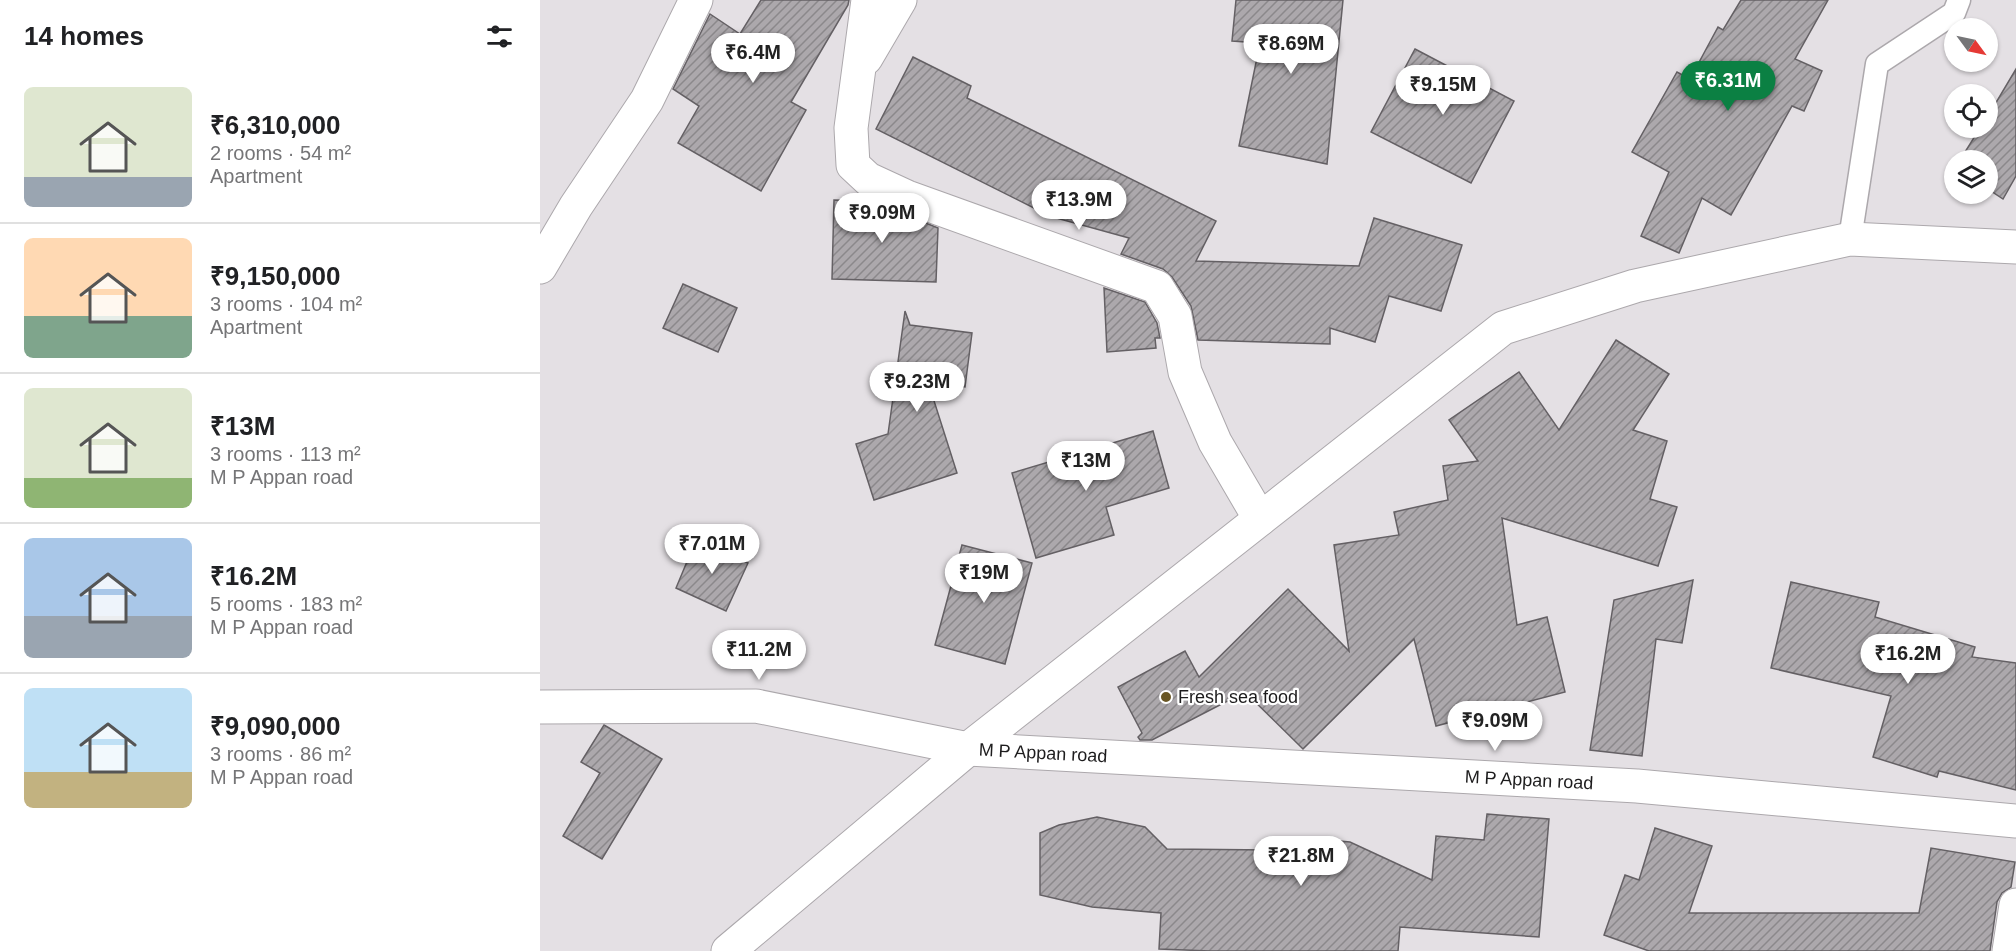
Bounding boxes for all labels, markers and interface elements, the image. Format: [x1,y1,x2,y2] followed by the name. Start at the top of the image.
[1944,18,1998,72] north arrow
[1944,18,1998,204] map controls
[483,20,516,53] icon: filters
[24,21,144,51] text: 14 homes
[1242,24,1340,75] pin: ₹8.69M
[1257,32,1325,54] text: ₹8.69M
[711,33,795,84] pin: ₹6.4M
[725,41,781,63] text: ₹6.4M
[1679,61,1777,112] pin: ₹6.31M
[1394,65,1492,116] pin: ₹9.15M
[1694,69,1762,91] text: ₹6.31M
[1409,73,1477,95] text: ₹9.15M
[1944,84,1998,138] button: locate
[210,110,341,140] text: ₹6,310,000
[72,111,144,183] icon: home
[210,142,351,164] text: 2 rooms · 54 m²
[1944,150,1998,204] button: layers
[210,165,302,187] text: Apartment
[1030,180,1128,231] pin: ₹13.9M
[1045,188,1113,210] text: ₹13.9M
[833,193,931,244] pin: ₹9.09M
[848,201,916,223] text: ₹9.09M
[210,261,341,291] text: ₹9,150,000
[72,262,144,334] icon: home
[210,293,362,315] text: 3 rooms · 104 m²
[210,316,302,338] text: Apartment
[868,362,966,413] pin: ₹9.23M
[883,370,951,392] text: ₹9.23M
[210,411,275,441] text: ₹13M
[72,412,144,484] icon: home
[1050,441,1122,492] pin: ₹13M
[210,443,361,465] text: 3 rooms · 113 m²
[1061,449,1111,471] text: ₹13M
[210,466,353,488] text: M P Appan road
[663,524,761,575] pin: ₹7.01M
[678,532,746,554] text: ₹7.01M
[948,553,1020,604] pin: ₹19M
[210,561,297,591] text: ₹16.2M
[959,561,1009,583] text: ₹19M
[72,562,144,634] icon: home
[210,593,362,615] text: 5 rooms · 183 m²
[210,616,353,638] text: M P Appan road
[710,630,808,681] pin: ₹11.2M
[1859,634,1957,685] pin: ₹16.2M
[726,638,792,660] text: ₹11.2M
[1874,642,1942,664] text: ₹16.2M
[1178,687,1298,707] place label: Fresh sea food
[1159,690,1173,704] marker: Fresh sea food
[1446,701,1544,752] pin: ₹9.09M
[1461,709,1529,731] text: ₹9.09M
[210,711,341,741] text: ₹9,090,000
[72,712,144,784] icon: home
[978,740,1108,766] street label: M P Appan road
[210,743,351,765] text: 3 rooms · 86 m²
[210,766,353,788] text: M P Appan road
[1464,767,1594,793] street label: M P Appan road
[1252,836,1350,887] pin: ₹21.8M
[1267,844,1335,866] text: ₹21.8M

